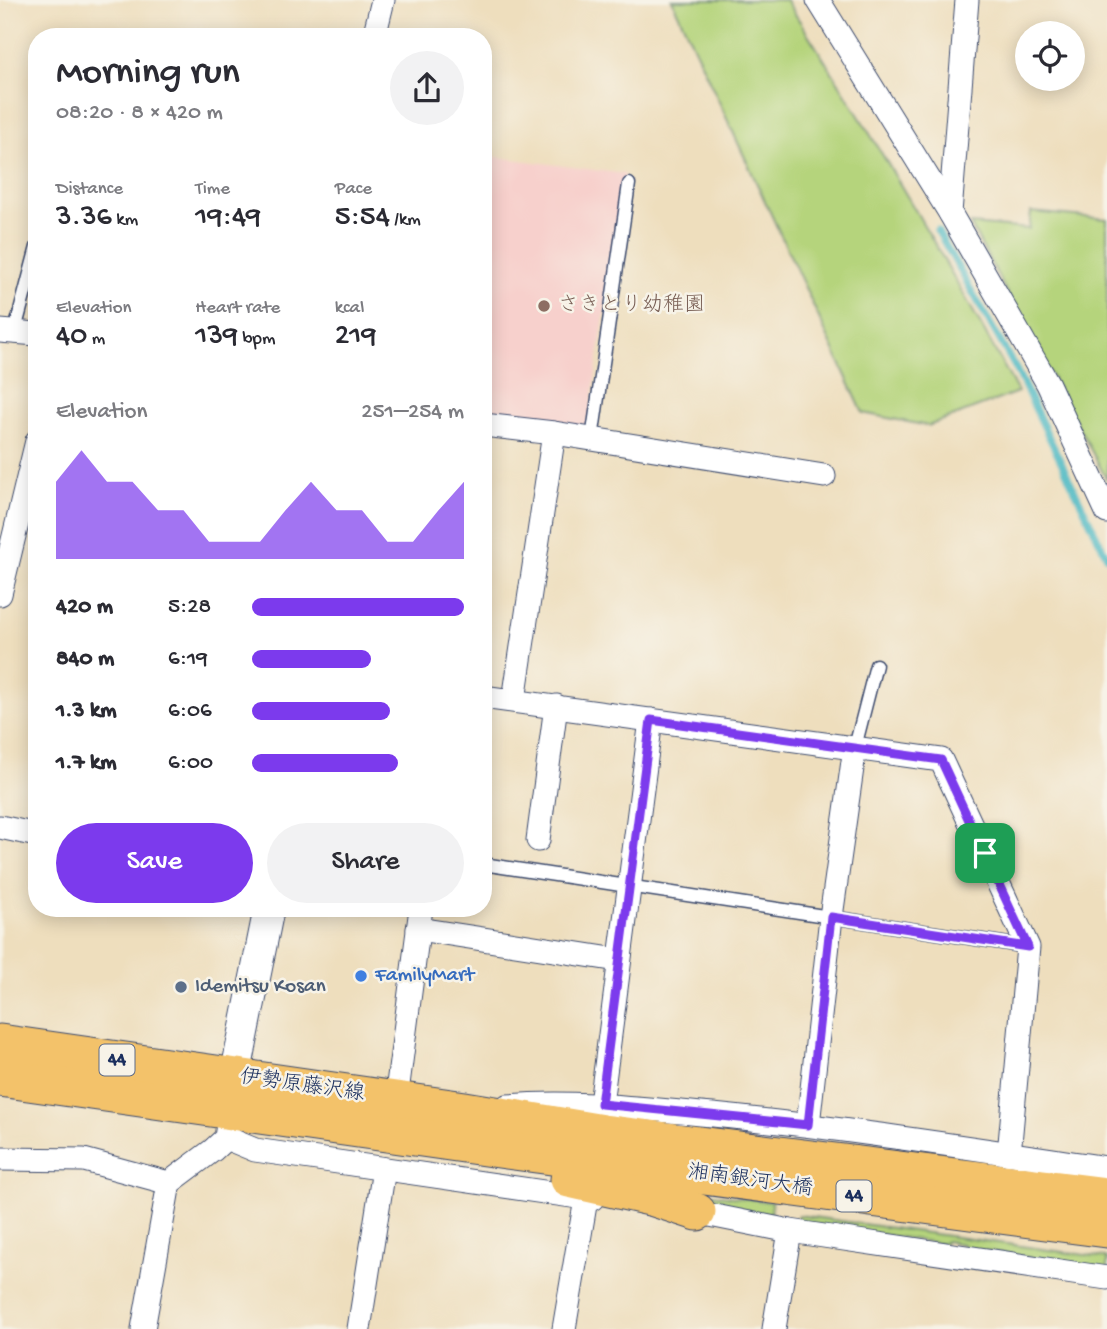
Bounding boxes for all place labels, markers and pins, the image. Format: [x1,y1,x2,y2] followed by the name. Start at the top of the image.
[558,293,705,319] place label: さきとり幼稚園
[536,298,552,314] marker: さきとり幼稚園
[955,823,1015,883] pin
[374,964,477,989] place label: FamilyMart
[353,968,369,984] marker: FamilyMart
[195,975,326,1000] place label: Idemitsu Kosan
[173,979,189,995] marker: Idemitsu Kosan

